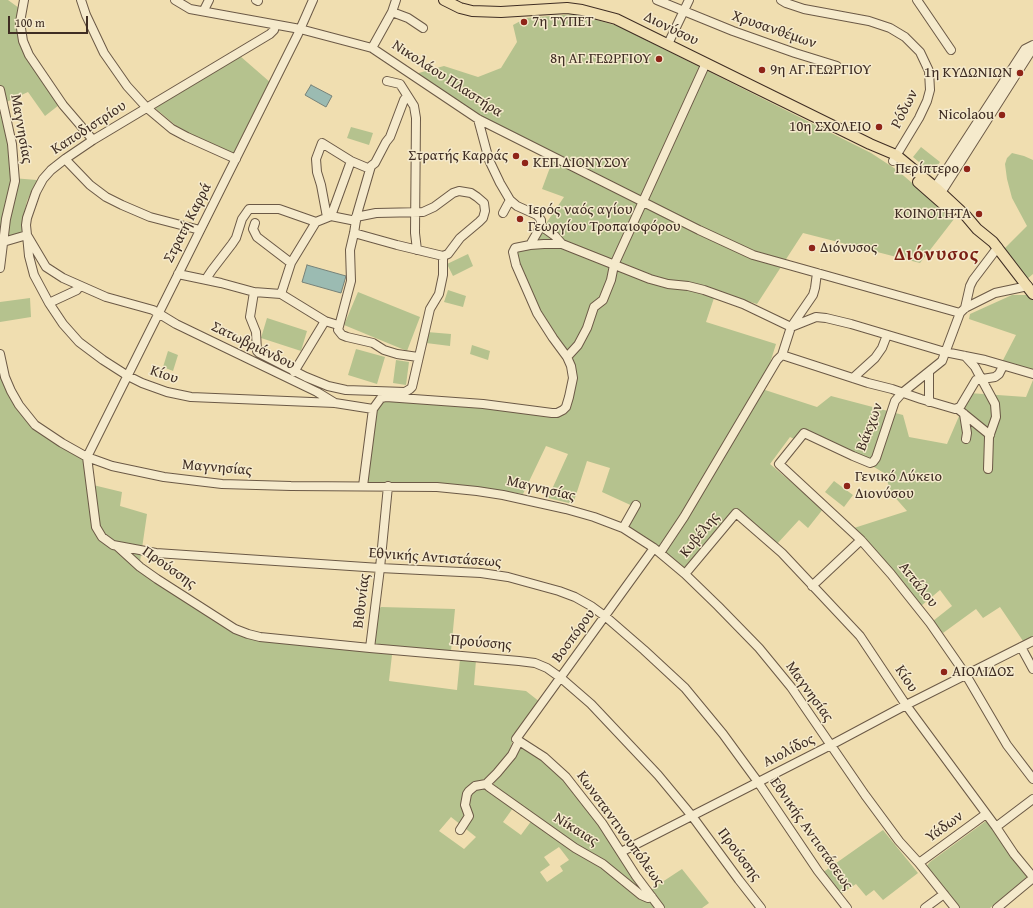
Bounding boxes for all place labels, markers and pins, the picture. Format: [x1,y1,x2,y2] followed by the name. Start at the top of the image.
[532,13,594,31] place label: 7η ΤΥΠΕΤ
[519,17,529,27] marker: 7η ΤΥΠΕΤ
[550,50,651,68] place label: 8η ΑΓ.ΓΕΩΡΓΙΟΥ
[654,54,664,64] marker: 8η ΑΓ.ΓΕΩΡΓΙΟΥ
[770,61,871,79] place label: 9η ΑΓ.ΓΕΩΡΓΙΟΥ
[924,64,1012,82] place label: 1η ΚΥΔΩΝΙΩΝ
[757,65,767,75] marker: 9η ΑΓ.ΓΕΩΡΓΙΟΥ
[1015,68,1025,78] marker: 1η ΚΥΔΩΝΙΩΝ
[939,106,994,124] place label: Nicolaou
[997,110,1007,120] marker: Nicolaou
[789,118,871,136] place label: 10η ΣΧΟΛΕΙΟ
[874,122,884,132] marker: 10η ΣΧΟΛΕΙΟ
[408,147,508,165] place label: Στρατής Καρράς
[511,151,521,161] marker: Στρατής Καρράς
[533,154,629,172] place label: ΚΕΠ ΔΙΟΝΥΣΟΥ
[520,158,530,168] marker: ΚΕΠ ΔΙΟΝΥΣΟΥ
[895,160,959,178] place label: Περίπτερο
[962,164,972,174] marker: Περίπτερο
[528,201,681,236] place label: Ιερός ναός αγίου Γεωργίου Τροπαιοφόρου
[895,205,971,223] place label: ΚΟΙΝΟΤΗΤΑ
[974,209,984,219] marker: ΚΟΙΝΟΤΗΤΑ
[515,214,525,224] marker: Ιερός ναός αγίου Γεωργίου Τροπαιοφόρου
[820,239,877,257] place label: Διόνυσος
[807,243,817,253] marker: Διόνυσος
[855,468,942,503] place label: Γενικό Λύκειο Διονύσου
[842,481,852,491] marker: Γενικό Λύκειο Διονύσου
[952,663,1014,681] place label: ΑΙΟΛΙΔΟΣ
[939,667,949,677] marker: ΑΙΟΛΙΔΟΣ

